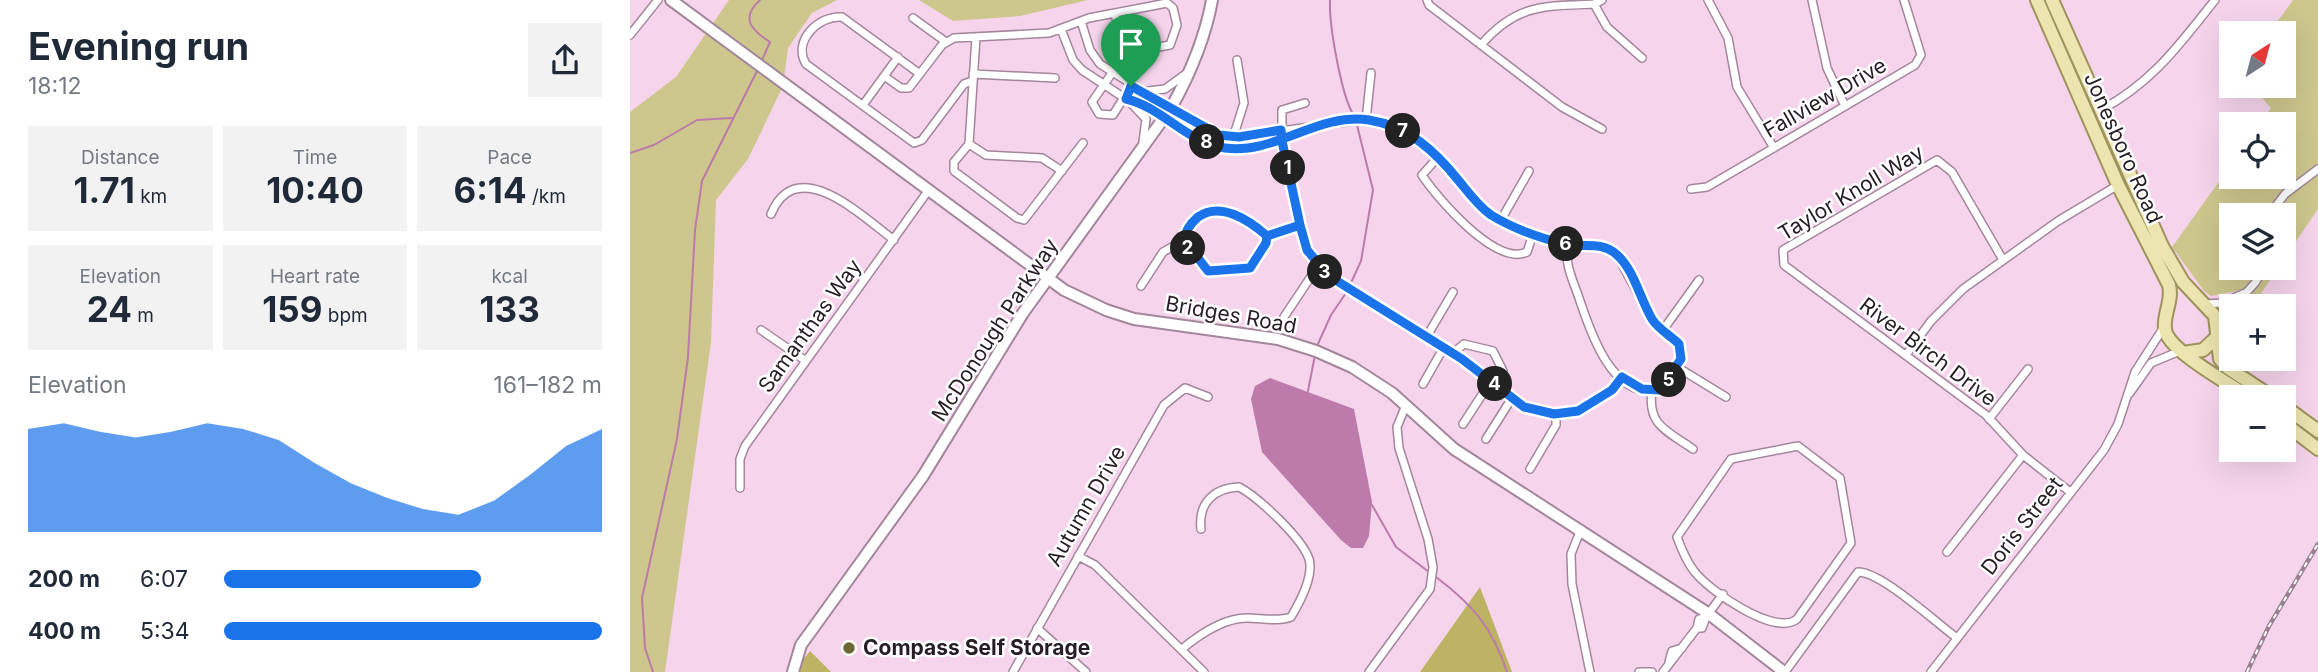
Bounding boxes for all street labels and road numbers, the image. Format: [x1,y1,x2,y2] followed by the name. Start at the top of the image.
[1759,52,1891,143] street label: Fallview Drive
[2079,68,2168,227] street label: Jonesboro Road
[1774,139,1928,246] street label: Taylor Knoll Way
[926,234,1063,426] street label: McDonough Parkway
[753,254,867,397] street label: Samanthas Way
[1164,291,1299,338] street label: Bridges Road
[1855,292,2002,411] street label: River Birch Drive
[1041,441,1130,570] street label: Autumn Drive
[1976,472,2068,580] street label: Doris Street

